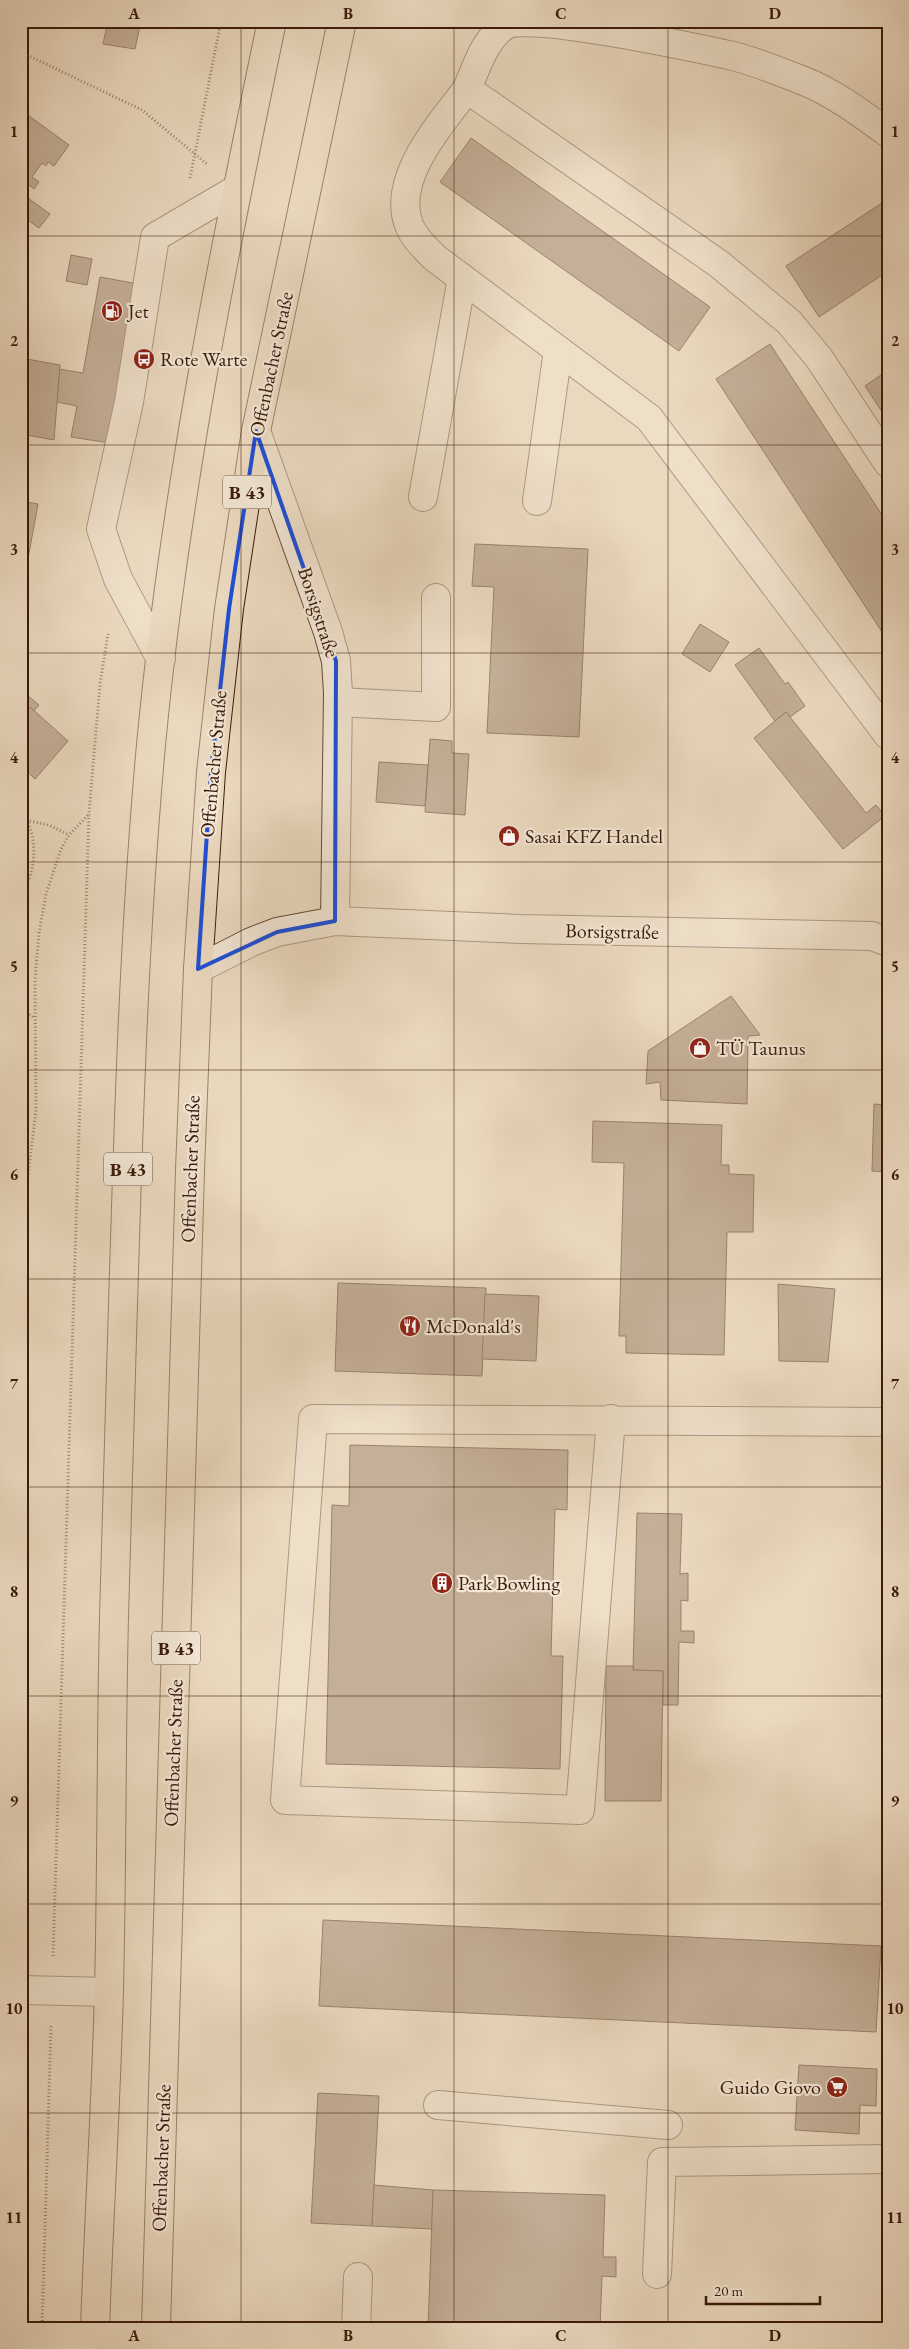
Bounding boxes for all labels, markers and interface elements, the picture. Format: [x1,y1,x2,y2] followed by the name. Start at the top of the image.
[127,3,140,24] text: A
[343,3,353,24] text: B
[555,3,567,24] text: C
[769,3,781,24] text: D
[10,121,18,142] text: 1
[891,121,899,142] text: 1
[243,289,299,439] street label: Offenbacher Straße
[126,298,150,324] place label: Jet
[100,299,124,323] fuel station icon: Jet
[10,330,19,351] text: 2
[891,330,900,351] text: 2
[160,346,247,372] place label: Rote Warte
[132,347,156,371] bus stop icon: Rote Warte
[223,476,271,508] road number: B 43
[10,539,18,560] text: 3
[891,539,899,560] text: 3
[292,563,346,661] street label: Borsigstraße
[194,689,232,839] street label: Offenbacher Straße
[10,747,19,768] text: 4
[891,747,900,768] text: 4
[525,823,663,849] place label: Sasai KFZ Handel
[497,824,521,848] shop icon: Sasai KFZ Handel
[565,917,659,945] street label: Borsigstraße
[10,956,18,977] text: 5
[891,956,899,977] text: 5
[716,1035,806,1061] place label: TÜ Taunus
[688,1036,712,1060] shop icon: TÜ Taunus
[174,1095,206,1243] street label: Offenbacher Straße
[104,1152,152,1186] road number: B 43
[10,1164,19,1185] text: 6
[891,1164,900,1185] text: 6
[426,1313,521,1339] place label: McDonald's
[398,1314,422,1338] restaurant icon: McDonald's
[10,1373,19,1394] text: 7
[891,1373,900,1394] text: 7
[458,1570,560,1596] place label: Park Bowling
[430,1571,454,1595] building icon: Park Bowling
[10,1581,18,1602] text: 8
[891,1581,899,1602] text: 8
[152,1632,200,1665] road number: B 43
[157,1679,189,1827] street label: Offenbacher Straße
[10,1790,19,1811] text: 9
[891,1790,900,1811] text: 9
[6,1998,23,2019] text: 10
[887,1998,904,2019] text: 10
[720,2074,821,2100] place label: Guido Giovo
[825,2075,849,2099] supermarket icon: Guido Giovo
[145,2084,177,2232] street label: Offenbacher Straße
[6,2207,22,2228] text: 11
[887,2207,903,2228] text: 11
[706,2274,820,2306] scale bar
[714,2281,743,2300] text: 20 m
[127,2325,140,2346] text: A
[343,2325,353,2346] text: B
[555,2325,567,2346] text: C
[769,2325,781,2346] text: D

